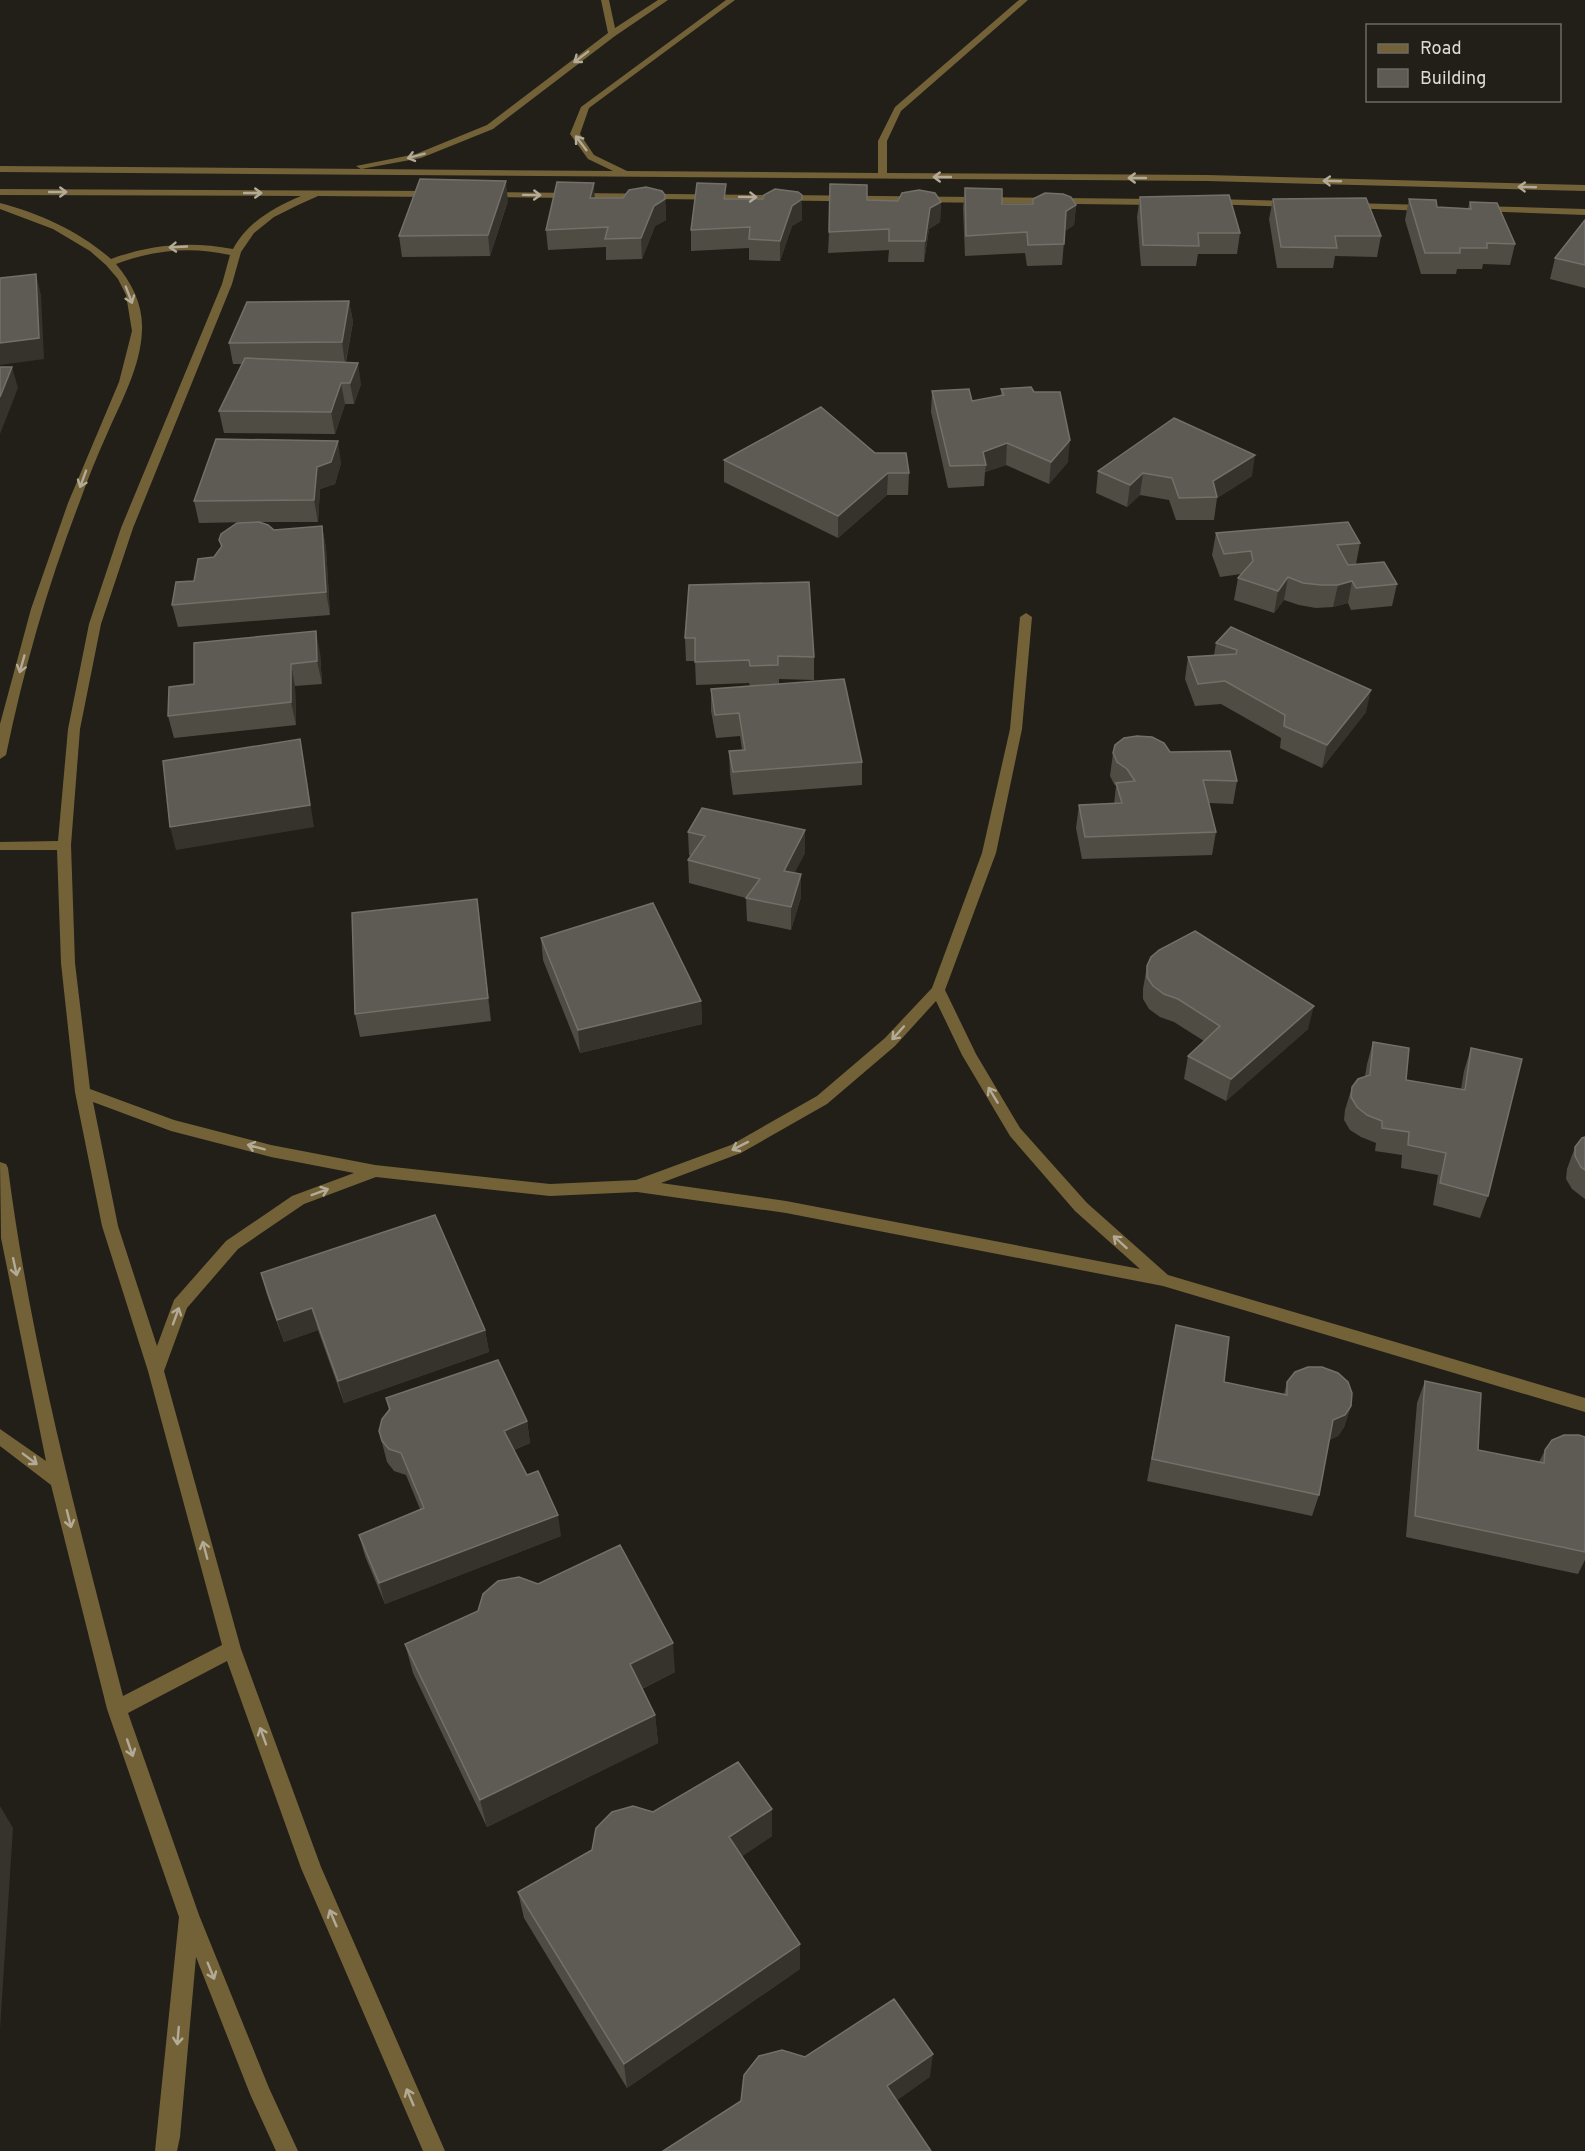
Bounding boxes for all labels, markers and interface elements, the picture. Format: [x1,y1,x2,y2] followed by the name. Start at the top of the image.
[1366,24,1561,102] legend
[1420,38,1462,61] text: Road
[574,51,590,63] one-way arrow
[1420,68,1486,91] text: Building
[575,135,587,151] one-way arrow
[407,150,426,162] one-way arrow
[932,171,952,183] one-way arrow
[1127,172,1147,184] one-way arrow
[1322,176,1342,187] one-way arrow
[1517,181,1537,192] one-way arrow
[48,186,68,198] one-way arrow
[243,187,263,199] one-way arrow
[522,189,542,201] one-way arrow
[738,191,758,203] one-way arrow
[169,241,189,252] one-way arrow
[124,286,135,304] one-way arrow
[76,469,87,488] one-way arrow
[16,654,27,673] one-way arrow
[891,1025,905,1040] one-way arrow
[986,1087,998,1104] one-way arrow
[247,1140,266,1152] one-way arrow
[732,1140,750,1152] one-way arrow
[310,1185,329,1196] one-way arrow
[1112,1235,1127,1249] one-way arrow
[10,1257,21,1276] one-way arrow
[171,1307,182,1326] one-way arrow
[21,1452,37,1465] one-way arrow
[63,1509,75,1528] one-way arrow
[199,1541,210,1560] one-way arrow
[257,1727,268,1746] one-way arrow
[126,1738,137,1757] one-way arrow
[327,1910,338,1928] one-way arrow
[206,1961,217,1979] one-way arrow
[172,2026,183,2046] one-way arrow
[404,2089,416,2107] one-way arrow

